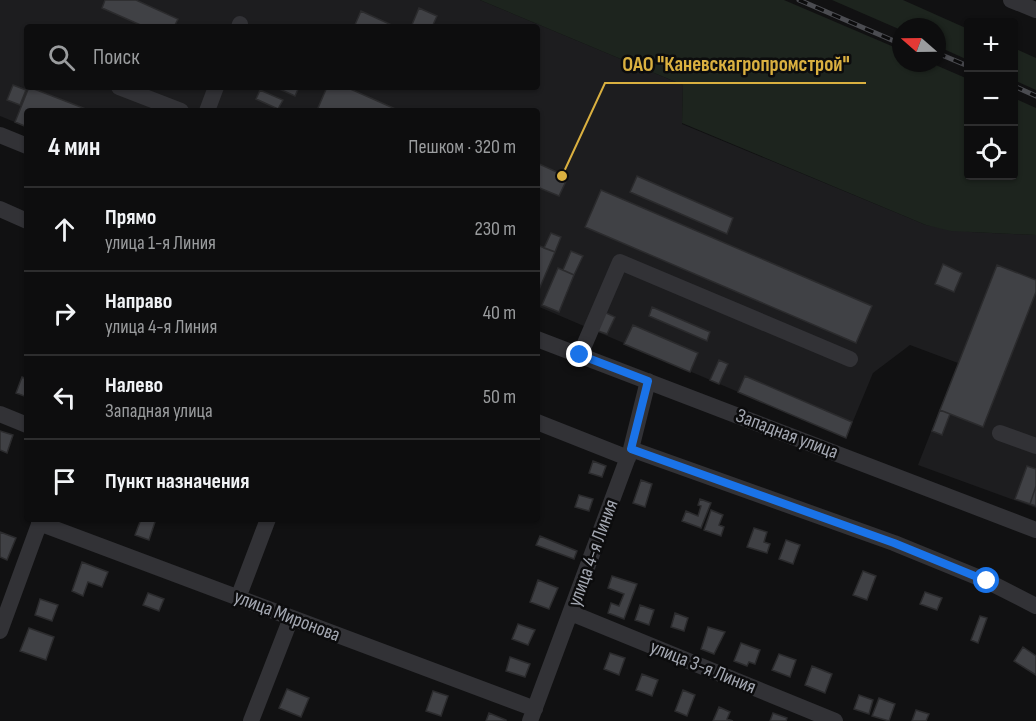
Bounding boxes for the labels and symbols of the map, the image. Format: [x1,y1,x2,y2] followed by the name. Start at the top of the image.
[892,18,946,72] north arrow
[605,44,866,83] callout: ОАО "Каневскагропромстрой"
[622,52,850,77] text: ОАО "Каневскагропромстрой"
[566,341,592,367] route end
[732,404,842,464] street label: Западная улица
[563,496,623,610] street label: улица 4-я Линия
[973,567,999,593] route start
[231,585,343,647] street label: улица Миронова
[646,635,760,699] street label: улица 3-я Линия

